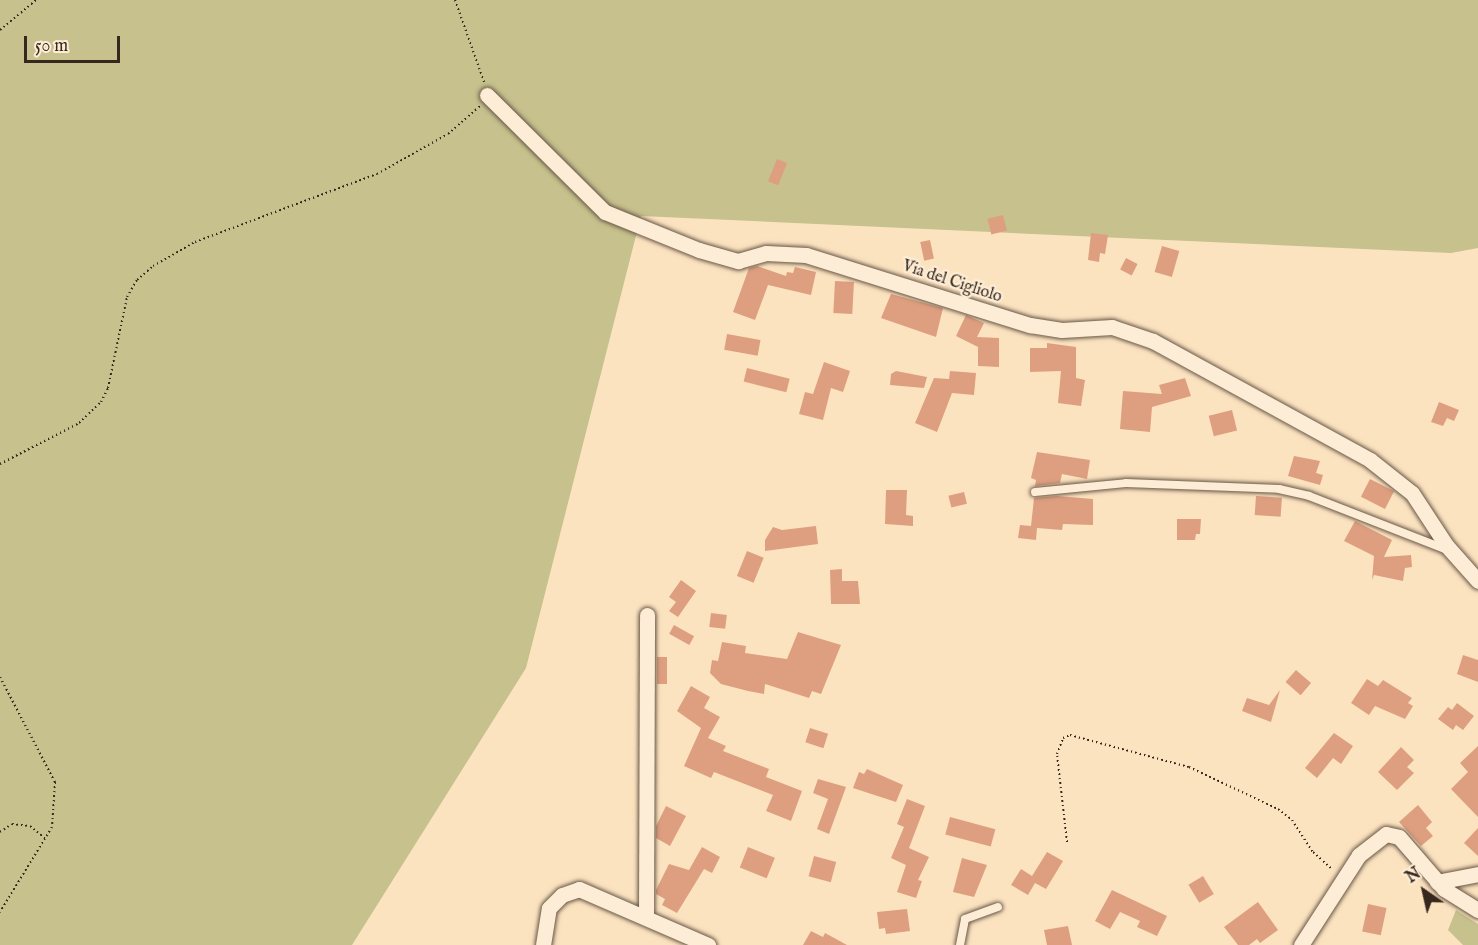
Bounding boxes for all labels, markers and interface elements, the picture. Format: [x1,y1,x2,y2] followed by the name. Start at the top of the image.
[27,24,123,62] scale bar
[35,35,68,58] text: 50 m
[900,257,1004,307] street label: Via del Cigliolo
[1394,861,1454,921] north arrow
[1403,864,1425,888] text: N

